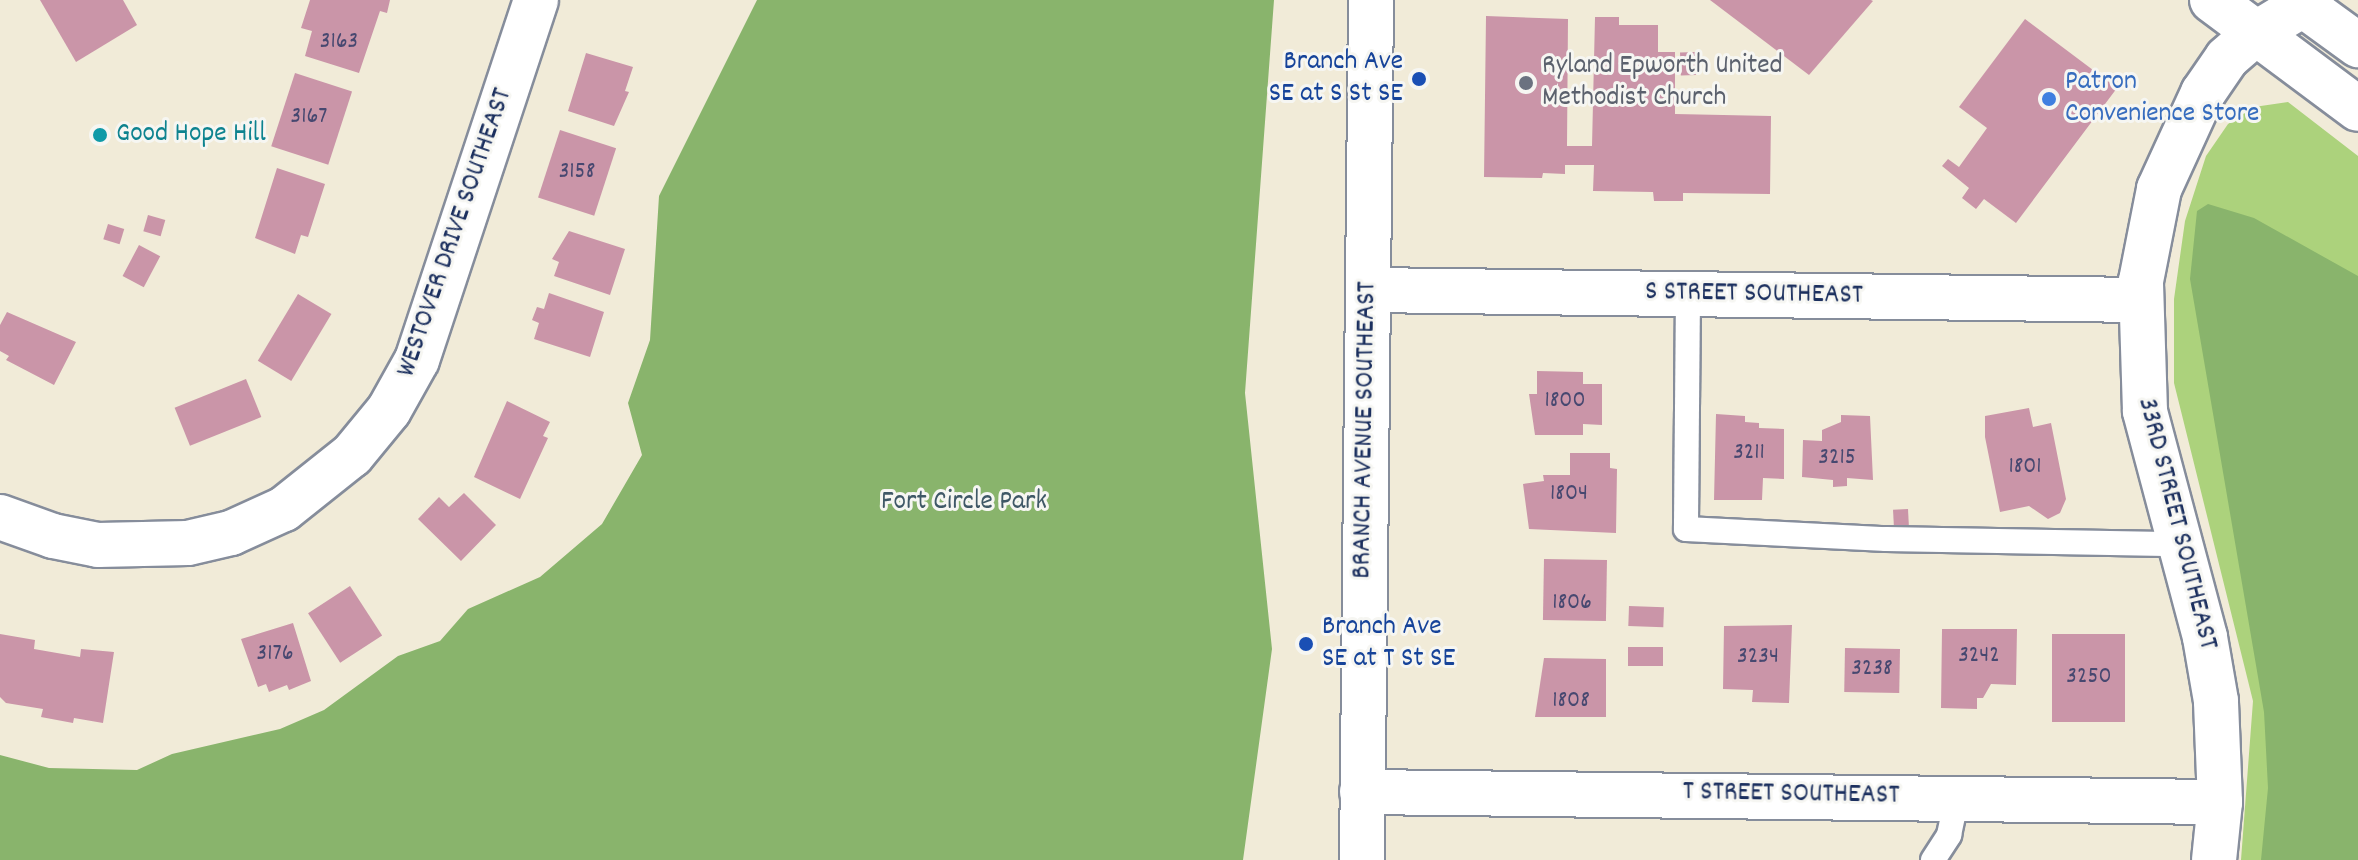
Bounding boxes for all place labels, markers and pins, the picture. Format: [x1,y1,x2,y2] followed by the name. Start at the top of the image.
[1269,46,1403,112] place label: Branch Ave SE at S St SE
[1542,50,1783,116] place label: Ryland Epworth United Methodist Church
[2065,66,2259,132] place label: Patron Convenience Store
[1410,70,1428,88] marker: Branch Ave SE at S St SE
[1517,74,1535,92] marker: Ryland Epworth United Methodist Church
[2040,90,2058,108] marker: Patron Convenience Store
[116,118,266,152] place label: Good Hope Hill
[91,126,109,144] marker: Good Hope Hill
[1322,611,1455,677] place label: Branch Ave SE at T St SE
[1297,635,1315,653] marker: Branch Ave SE at T St SE

